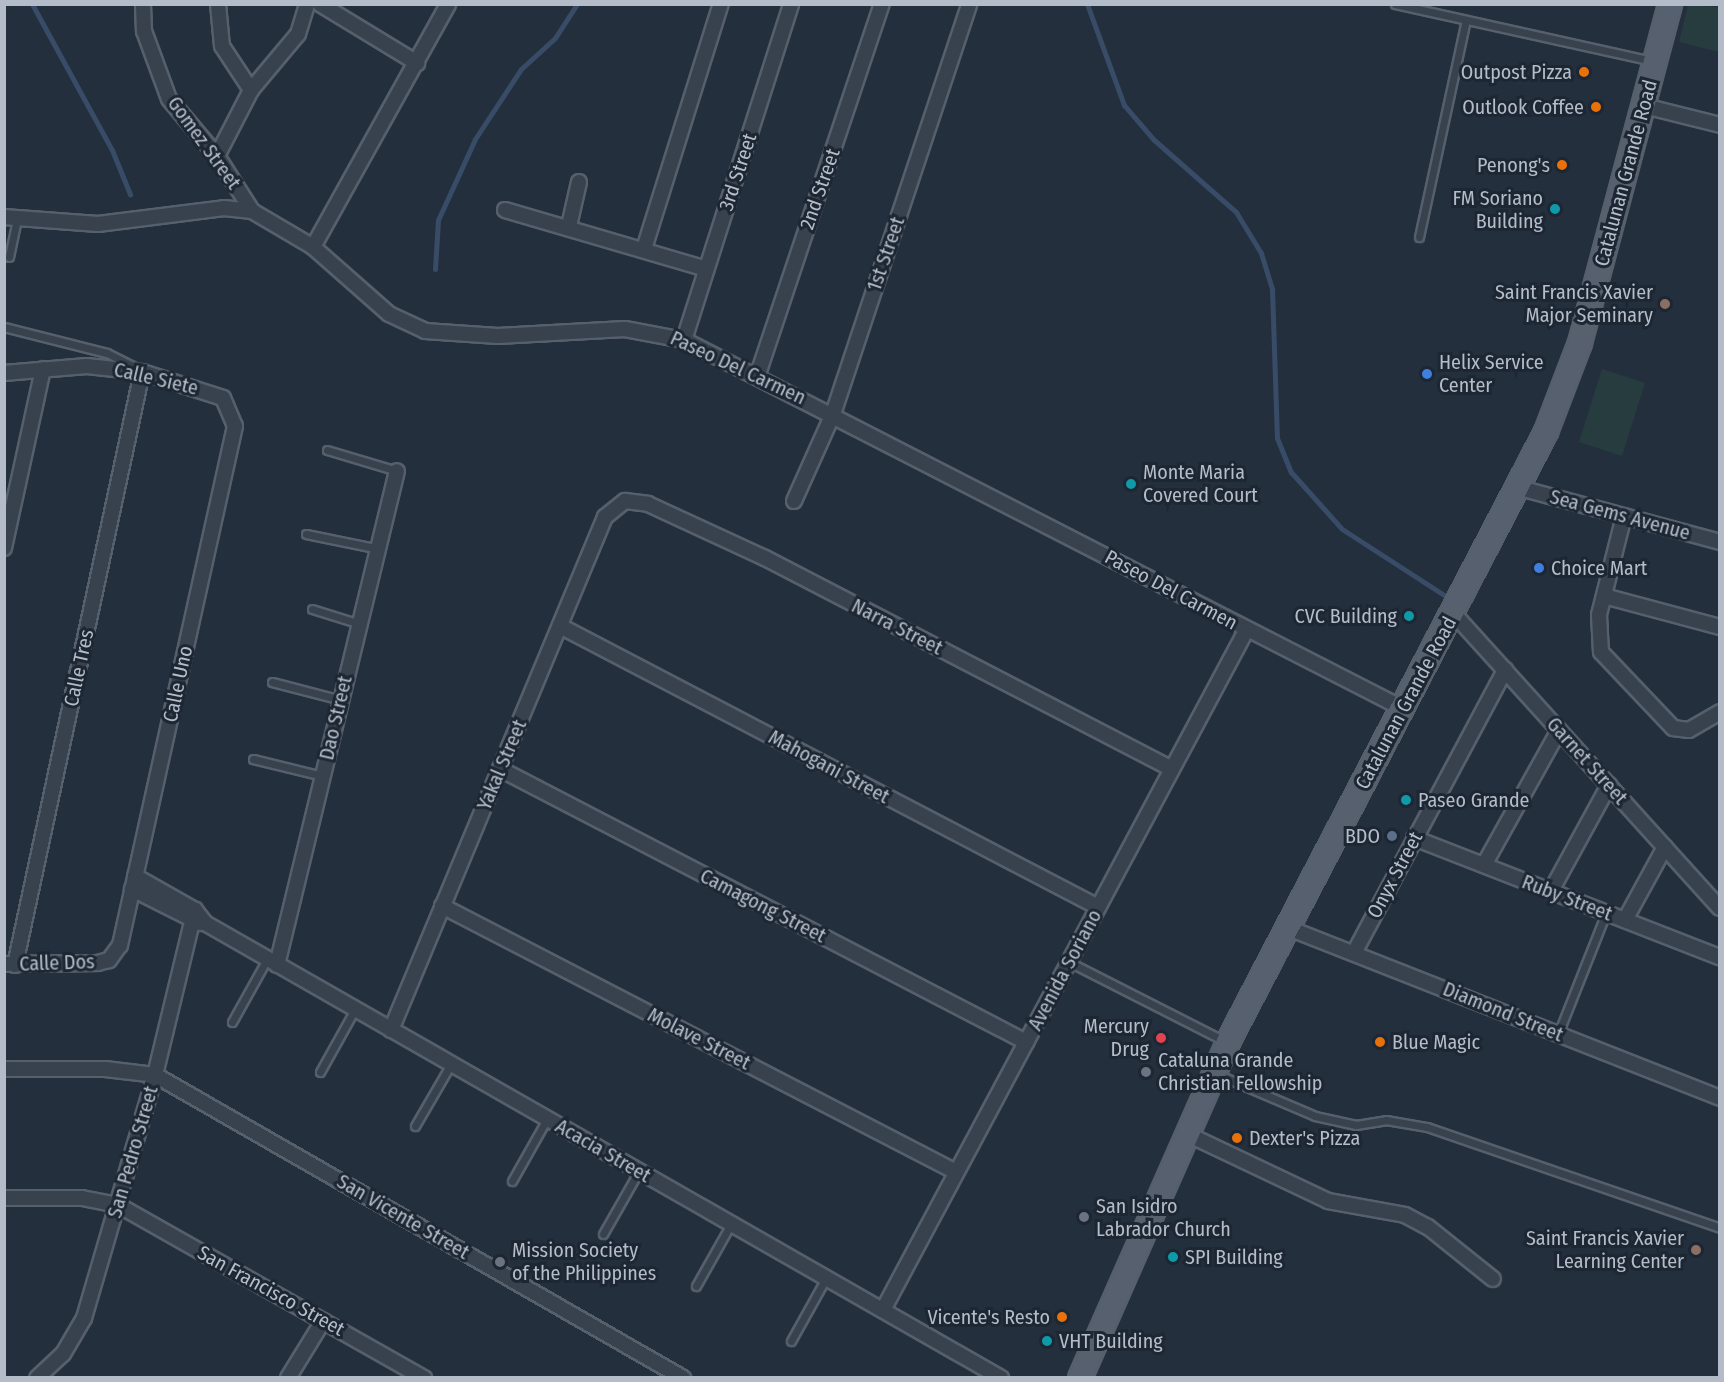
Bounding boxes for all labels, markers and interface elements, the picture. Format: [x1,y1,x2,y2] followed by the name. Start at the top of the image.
[1461,60,1572,84] place label: Outpost Pizza
[1577,65,1591,79] marker: Outpost Pizza
[1590,77,1662,269] street label: Catalunan Grande Road
[162,92,246,194] street label: Gomez Street
[1462,95,1584,119] place label: Outlook Coffee
[1589,100,1603,114] marker: Outlook Coffee
[714,130,762,214] street label: 3rd Street
[795,145,845,233] street label: 2nd Street
[1477,153,1550,177] place label: Penong's
[1555,158,1569,172] marker: Penong's
[1452,186,1543,233] place label: FM Soriano Building
[1548,202,1562,216] marker: FM Soriano Building
[862,214,910,294] street label: 1st Street
[1495,280,1653,327] place label: Saint Francis Xavier Major Seminary
[1658,297,1672,311] marker: Saint Francis Xavier Major Seminary
[666,326,810,410] street label: Paseo Del Carmen
[1439,350,1544,397] place label: Helix Service Center
[112,358,200,400] street label: Calle Siete
[1420,367,1434,381] marker: Helix Service Center
[1143,460,1258,507] place label: Monte Maria Covered Court
[1124,477,1138,491] marker: Monte Maria Covered Court
[1547,485,1693,545] street label: Sea Gems Avenue
[1101,545,1241,635] street label: Paseo Del Carmen
[1551,556,1647,580] place label: Choice Mart
[1532,561,1546,575] marker: Choice Mart
[847,594,947,660] street label: Narra Street
[1295,604,1397,628] place label: CVC Building
[1402,609,1416,623] marker: CVC Building
[1350,613,1462,793] street label: Catalunan Grande Road
[59,627,99,709] street label: Calle Tres
[158,644,198,724] street label: Calle Uno
[315,674,357,762] street label: Dao Street
[1542,712,1632,810] street label: Garnet Street
[472,716,532,814] street label: Yakal Street
[764,725,894,809] street label: Mahogani Street
[1418,788,1529,812] place label: Paseo Grande
[1399,793,1413,807] marker: Paseo Grande
[1345,824,1380,848] place label: BDO
[1362,828,1428,922] street label: Onyx Street
[1385,829,1399,843] marker: BDO
[696,864,830,948] street label: Camagong Street
[1518,870,1616,926] street label: Ruby Street
[1023,906,1107,1034] street label: Avenida Soriano
[19,950,95,976] street label: Calle Dos
[1439,977,1567,1047] street label: Diamond Street
[644,1003,754,1075] street label: Molave Street
[1084,1014,1149,1061] place label: Mercury Drug
[1392,1030,1480,1054] place label: Blue Magic
[1154,1031,1168,1045] marker: Mercury Drug
[1373,1035,1387,1049] marker: Blue Magic
[1158,1048,1322,1095] place label: Cataluna Grande Christian Fellowship
[1139,1065,1153,1079] marker: Cataluna Grande Christian Fellowship
[103,1083,163,1221] street label: San Pedro Street
[551,1114,655,1188] street label: Acacia Street
[1249,1126,1360,1150] place label: Dexter's Pizza
[1230,1131,1244,1145] marker: Dexter's Pizza
[333,1169,473,1265] street label: San Vicente Street
[1096,1194,1231,1241] place label: San Isidro Labrador Church
[1077,1210,1091,1224] marker: San Isidro Labrador Church
[1526,1226,1684,1273] place label: Saint Francis Xavier Learning Center
[512,1238,656,1285] place label: Mission Society of the Philippines
[193,1241,349,1341] street label: San Francisco Street
[1689,1243,1703,1257] marker: Saint Francis Xavier Learning Center
[1185,1245,1283,1269] place label: SPI Building
[1166,1250,1180,1264] marker: SPI Building
[493,1255,507,1269] marker: Mission Society of the Philippines
[927,1305,1050,1329] place label: Vicente's Resto
[1055,1310,1069,1324] marker: Vicente's Resto
[1059,1329,1163,1353] place label: VHT Building
[1040,1334,1054,1348] marker: VHT Building

